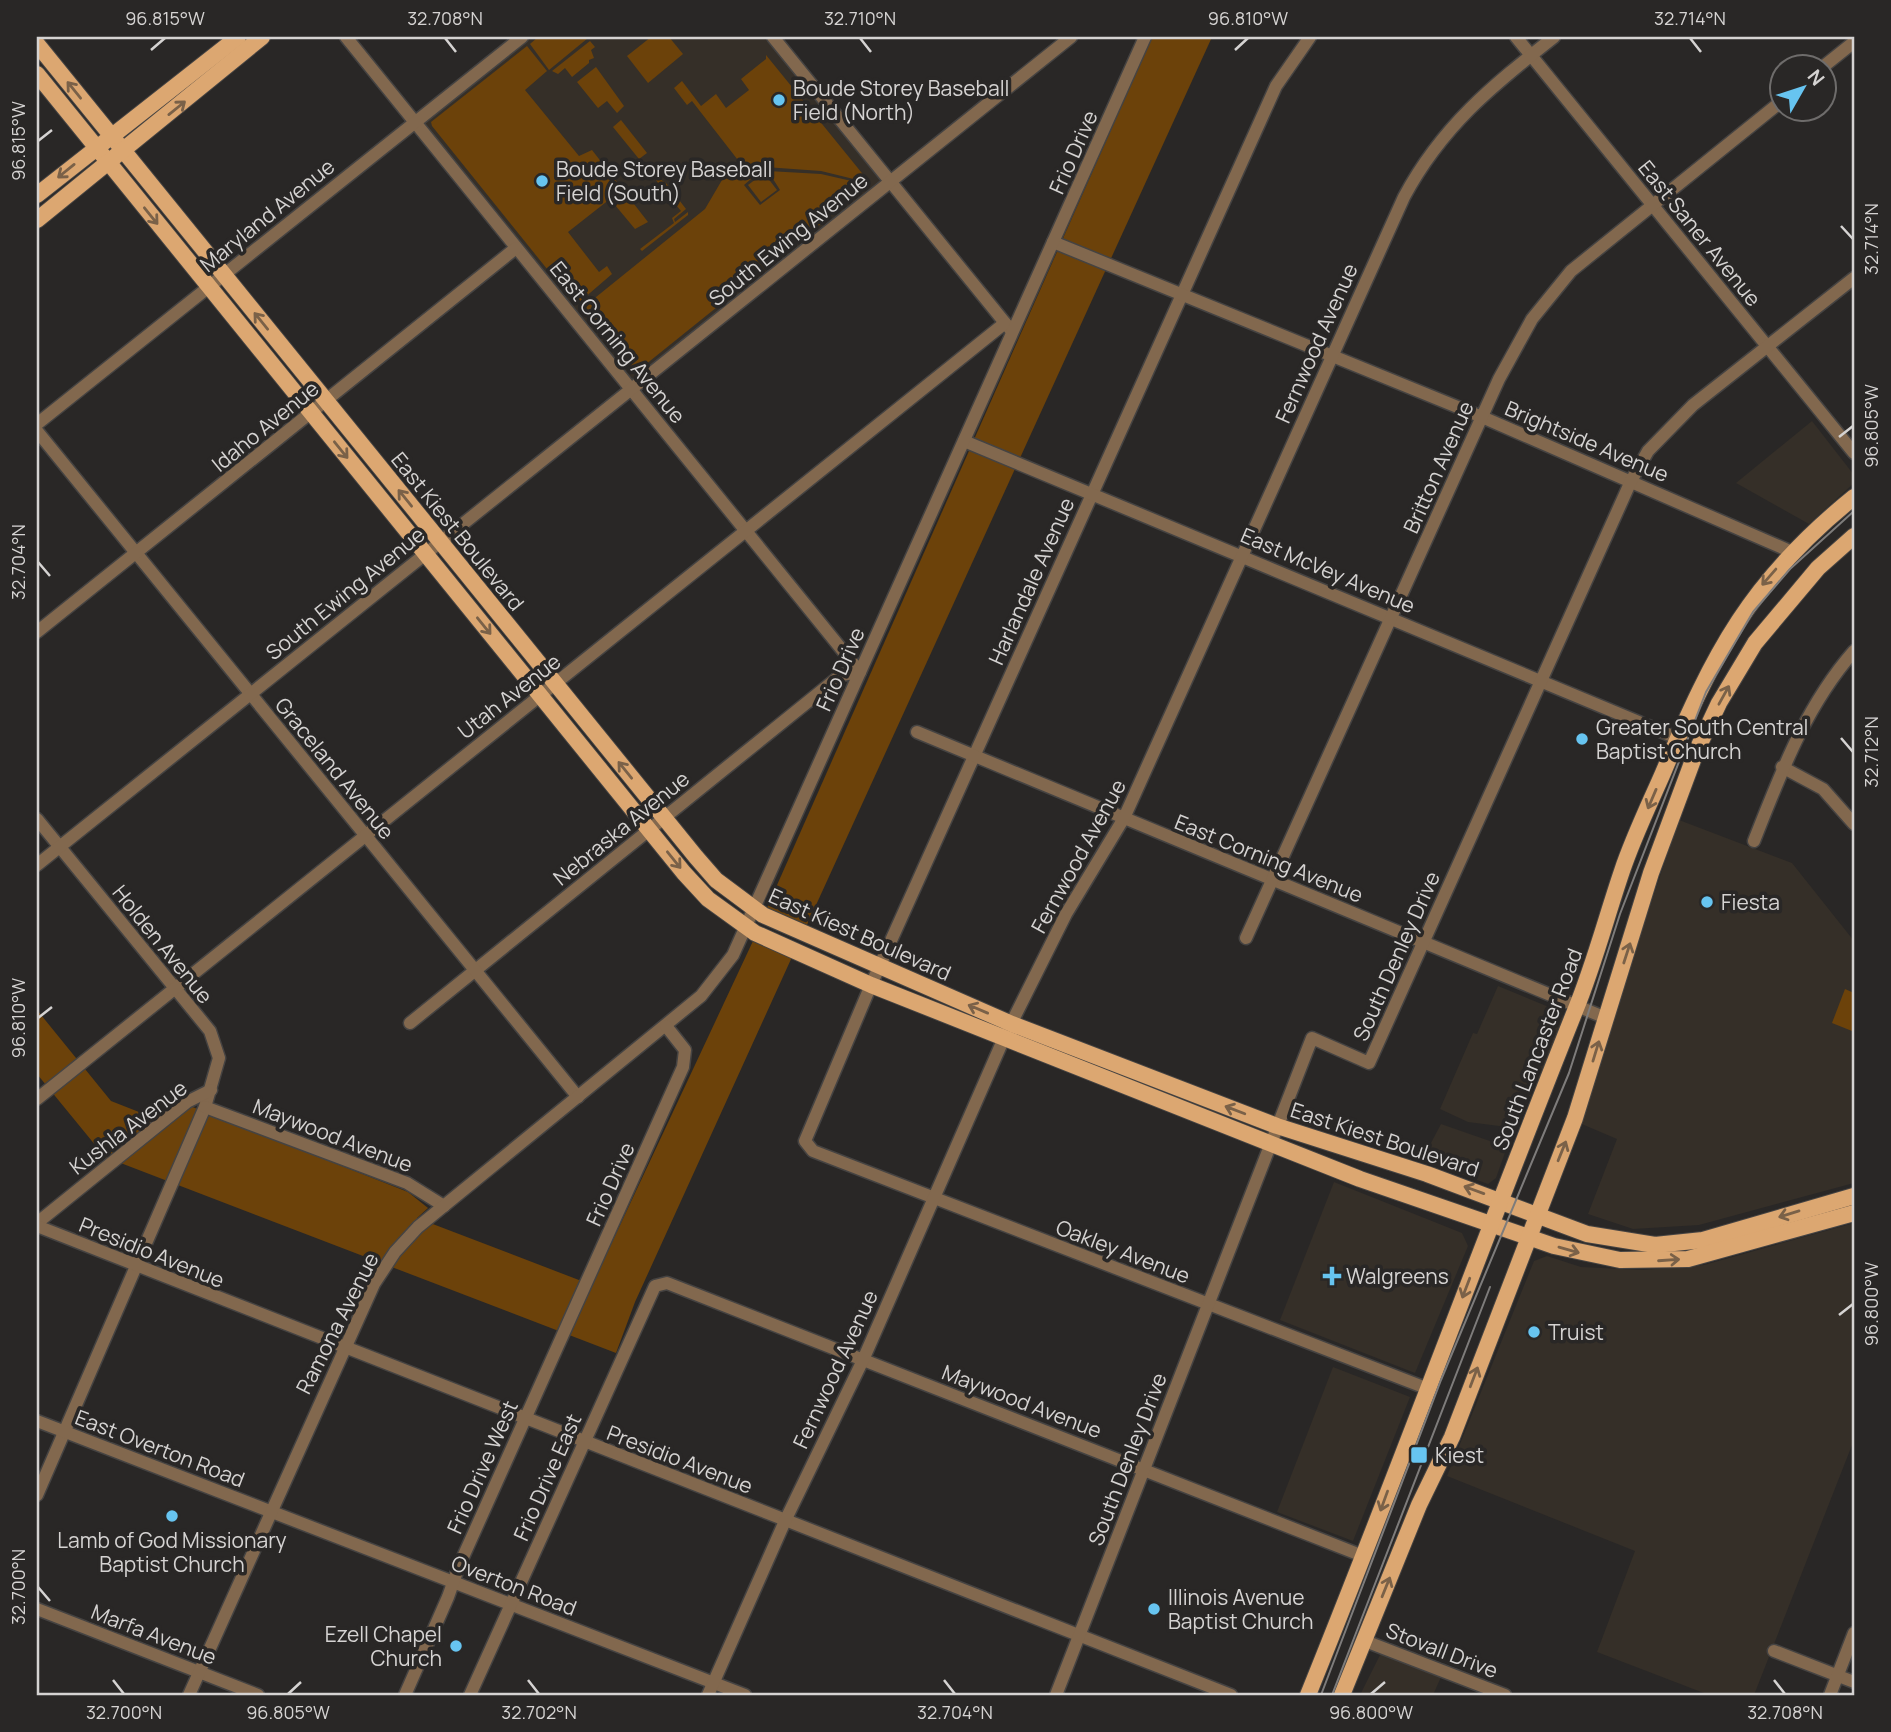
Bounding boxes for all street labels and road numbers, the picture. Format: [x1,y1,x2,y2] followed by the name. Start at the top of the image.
[1042,106,1104,198] street label: Frio Drive
[194,152,340,278] street label: Maryland Avenue
[1632,154,1768,312] street label: East Saner Avenue
[703,166,873,312] street label: South Ewing Avenue
[544,255,692,429] street label: East Corning Avenue
[1268,259,1364,427] street label: Fernwood Avenue
[206,374,324,478] street label: Idaho Avenue
[1501,394,1673,488] street label: Brightside Avenue
[1396,396,1480,538] street label: Britton Avenue
[385,446,531,616] street label: East Kiest Boulevard
[982,493,1080,669] street label: Harlandale Avenue
[260,520,430,666] street label: South Ewing Avenue
[1237,521,1419,619] street label: East McVey Avenue
[809,623,871,715] street label: Frio Drive
[452,647,566,745] street label: Utah Avenue
[269,691,401,845] street label: Graceland Avenue
[547,765,695,891] street label: Nebraska Avenue
[1024,774,1132,938] street label: Fernwood Avenue
[1171,807,1367,909] street label: East Corning Avenue
[1346,867,1446,1045] street label: South Denley Drive
[107,879,219,1009] street label: Holden Avenue
[765,881,955,987] street label: East Kiest Boulevard
[1486,944,1588,1154] street label: South Lancaster Road
[64,1074,192,1180] street label: Kushla Avenue
[249,1092,417,1178] street label: Maywood Avenue
[1287,1095,1483,1183] street label: East Kiest Boulevard
[579,1138,641,1230] street label: Frio Drive
[75,1210,229,1294] street label: Presidio Avenue
[1052,1213,1194,1289] street label: Oakley Avenue
[289,1247,385,1399] street label: Ramona Avenue
[786,1285,884,1453] street label: Fernwood Avenue
[938,1358,1106,1444] street label: Maywood Avenue
[1081,1369,1173,1549] street label: South Denley Drive
[440,1396,524,1538] street label: Frio Drive West
[71,1403,249,1493] street label: East Overton Road
[507,1409,587,1545] street label: Frio Drive East
[603,1418,757,1500] street label: Presidio Avenue
[447,1548,581,1622] street label: Overton Road
[87,1597,221,1671] street label: Marfa Avenue
[1382,1616,1502,1684] street label: Stovall Drive

